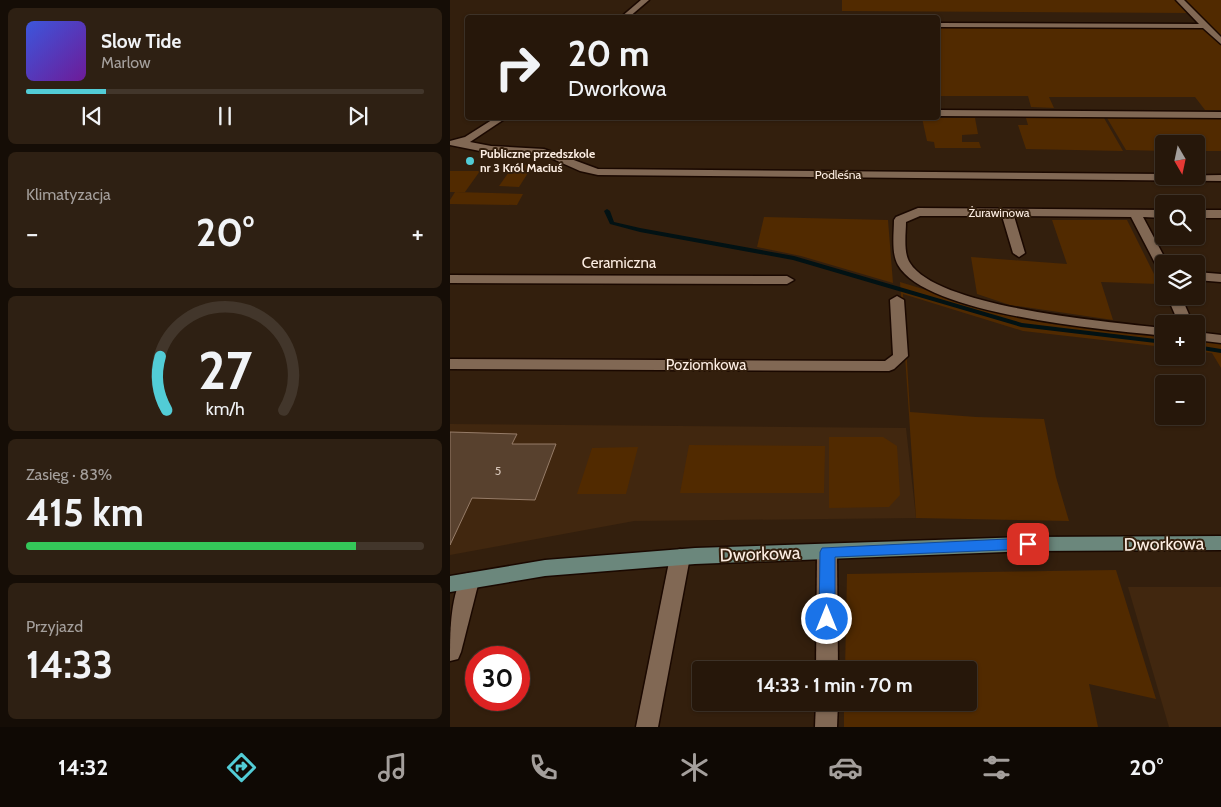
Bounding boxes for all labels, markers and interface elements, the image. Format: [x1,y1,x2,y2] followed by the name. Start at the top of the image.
[101,30,181,53] text: Slow Tide
[568,32,650,75] text: 20 m
[485,35,550,100] icon: right
[101,53,151,72] text: Marlow
[568,75,667,102] text: Dworkowa
[78,102,106,130] icon: previous
[211,102,239,130] icon: pause
[344,102,372,130] icon: next
[1155,135,1205,185] north arrow
[1155,135,1205,425] map controls
[480,146,595,175] place label: Publiczne przedszkole nr 3 Król Maciuś
[464,155,476,167] marker: Publiczne przedszkole nr 3 Król Maciuś
[815,167,861,182] street label: Podleśna
[26,185,111,204] text: Klimatyzacja
[1155,195,1205,245] button: search
[968,205,1030,220] street label: Żurawinowa
[196,209,254,256] text: 20°
[26,216,38,250] text: −
[412,216,424,250] text: +
[582,254,657,272] street label: Ceramiczna
[1155,255,1205,305] button: layers
[1155,315,1205,365] button: +
[198,339,252,402] text: 27
[666,356,747,374] street label: Poziomkowa
[1155,375,1205,425] button: −
[205,398,245,419] text: km/h
[495,463,501,478] house number: 5
[26,465,112,484] text: Zasięg · 83%
[26,489,144,536] text: 415 km
[1007,523,1049,565] pin
[1014,530,1042,558] icon: arrive
[1123,532,1205,556] street label: Dworkowa
[719,542,801,566] street label: Dworkowa
[800,592,852,644] position arrow
[26,617,83,636] text: Przyjazd
[26,641,113,688] text: 14:33
[465,646,530,711] speed limit sign: 30
[757,674,913,697] text: 14:33 · 1 min · 70 m
[224,750,259,785] icon: directions
[375,750,410,785] icon: music
[526,750,561,785] icon: phone
[677,750,712,785] icon: climate
[828,750,863,785] icon: car
[979,750,1014,785] icon: filters
[58,754,108,781] text: 14:32
[1129,754,1163,781] text: 20°

